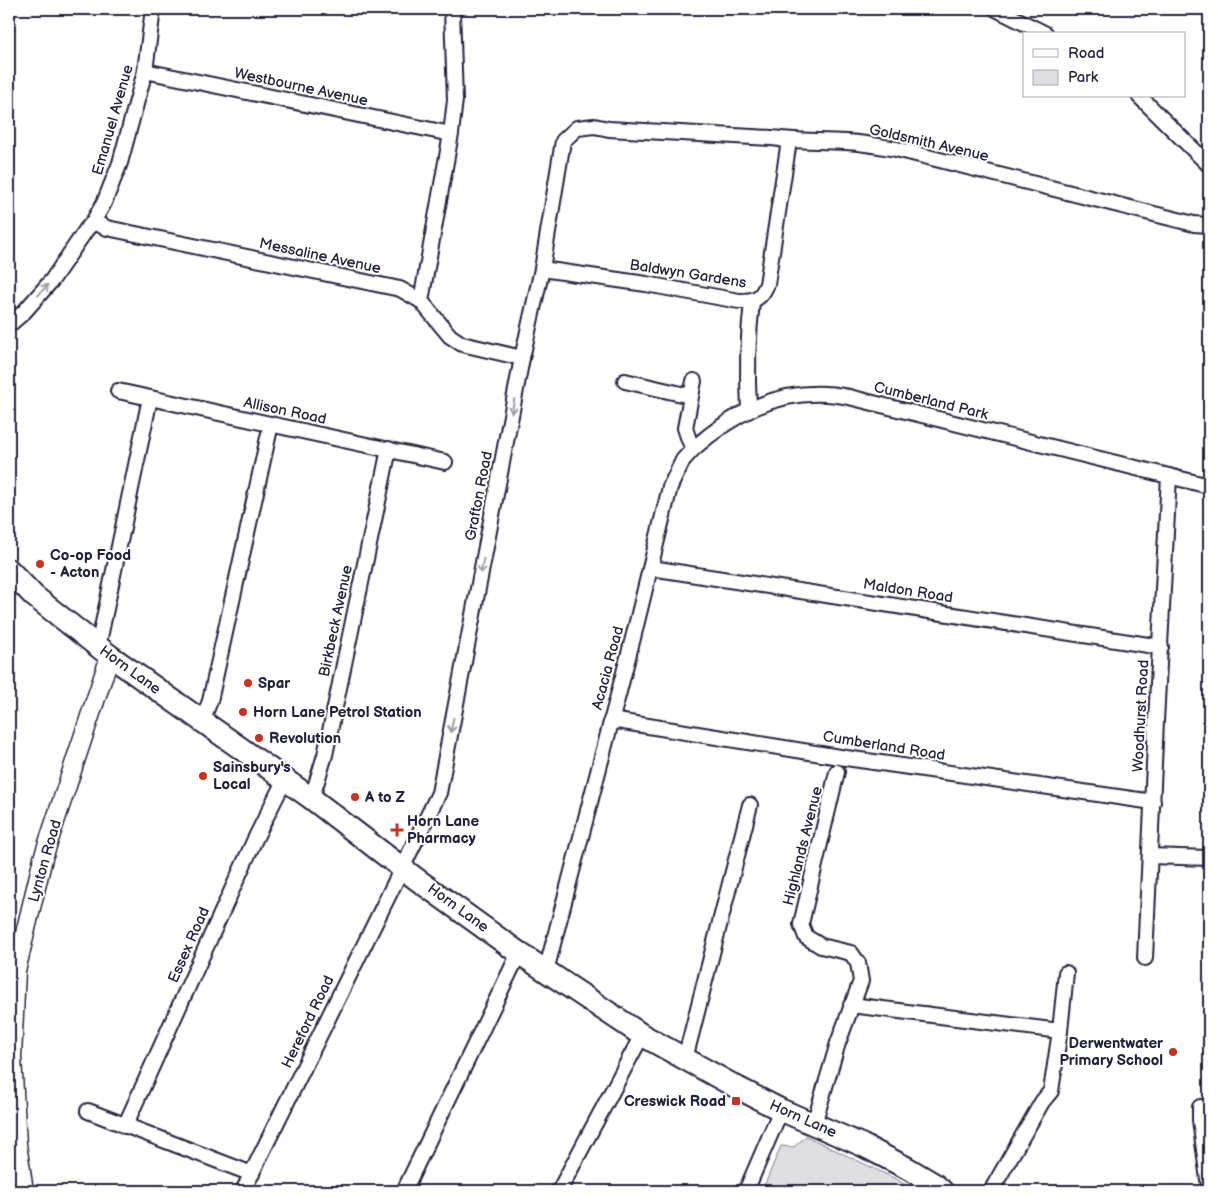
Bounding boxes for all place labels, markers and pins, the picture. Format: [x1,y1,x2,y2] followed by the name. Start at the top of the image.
[50,546,131,582] place label: Co-op Food - Acton
[34,558,46,570] marker: Co-op Food - Acton
[258,674,291,693] place label: Spar
[242,677,254,689] marker: Spar
[253,703,422,722] place label: Horn Lane Petrol Station
[237,706,249,718] marker: Horn Lane Petrol Station
[269,729,341,748] place label: Revolution
[253,732,265,744] marker: Revolution
[213,758,291,794] place label: Sainsbury's Local
[197,770,209,782] marker: Sainsbury's Local
[364,788,406,807] place label: A to Z
[349,791,361,803] marker: A to Z
[407,812,479,848] place label: Horn Lane Pharmacy
[391,824,403,836] marker: Horn Lane Pharmacy
[1059,1034,1164,1070] place label: Derwentwater Primary School
[1167,1046,1179,1058] marker: Derwentwater Primary School
[624,1092,726,1111] place label: Creswick Road
[730,1095,742,1107] marker: Creswick Road

